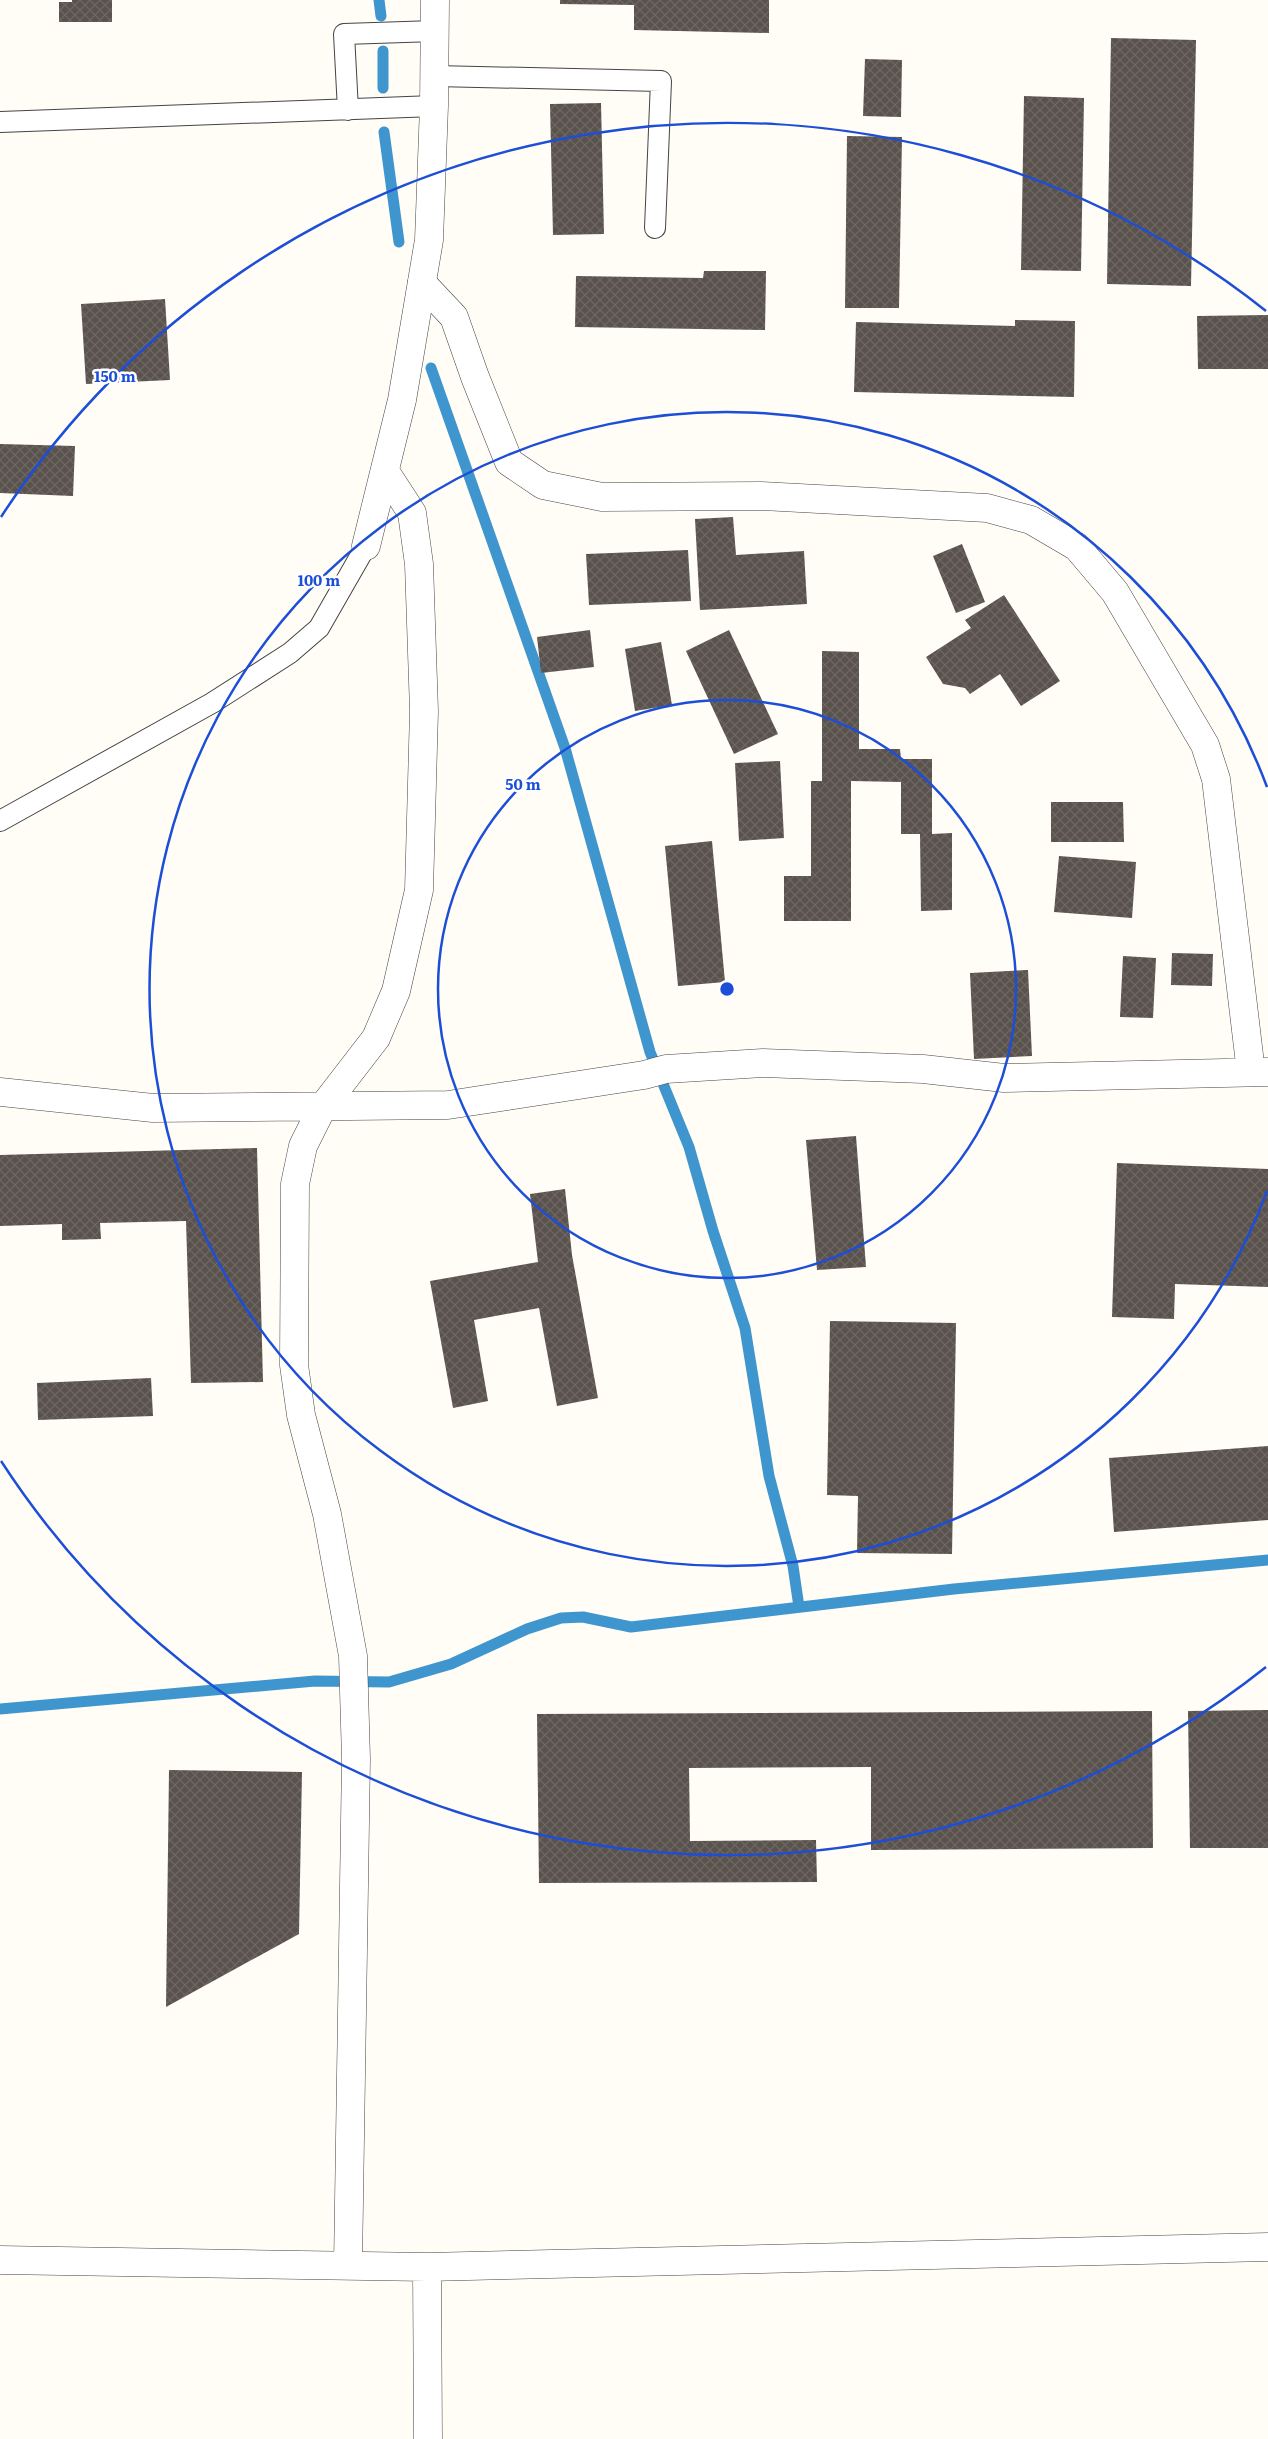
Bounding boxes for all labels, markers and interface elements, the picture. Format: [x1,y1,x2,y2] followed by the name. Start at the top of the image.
[94,364,136,387] text: 150 m
[298,568,340,591] text: 100 m
[505,772,541,795] text: 50 m
[718,980,736,998] centre of rings

